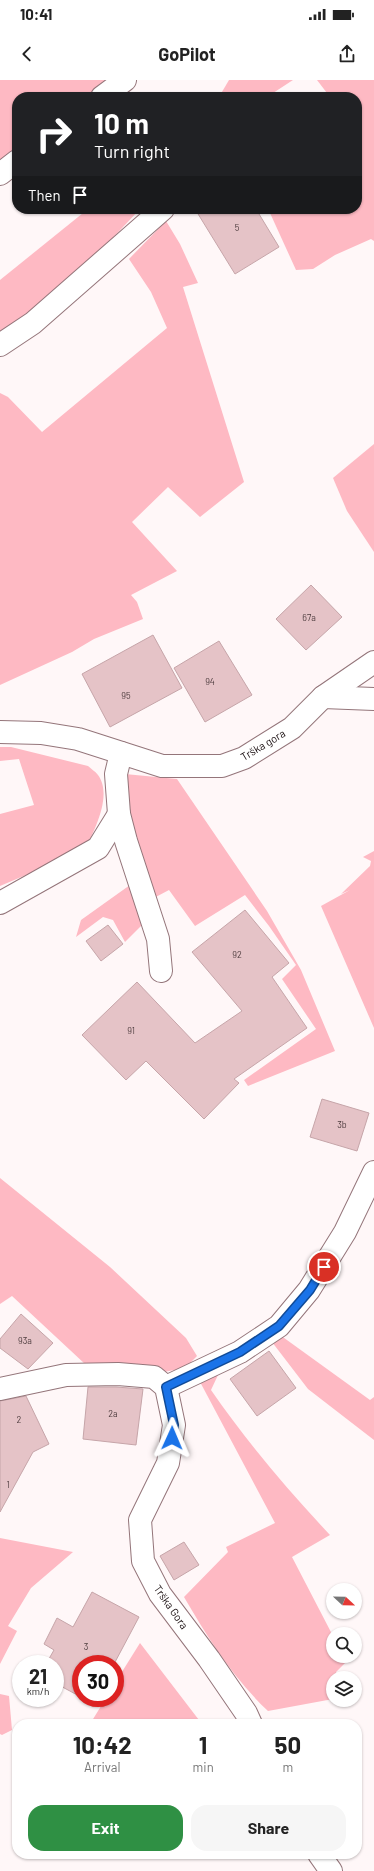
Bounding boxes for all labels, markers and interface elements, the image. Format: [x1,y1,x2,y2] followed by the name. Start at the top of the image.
[20,5,52,23] text: 10:41
[16,43,38,65] icon: back
[158,43,216,65] text: GoPilot
[336,43,358,65] icon: share
[94,106,149,140] text: 10 m
[28,108,80,160] icon: right
[94,140,170,162] text: Turn right
[69,184,91,206] icon: arrive
[28,186,61,204] text: Then
[235,222,240,233] house number: 5
[302,612,316,623] house number: 67a
[205,676,215,687] house number: 94
[121,690,131,701] house number: 95
[238,726,287,763] street label: Trška gora
[232,949,242,960] house number: 92
[127,1025,135,1036] house number: 91
[337,1119,347,1130] house number: 3b
[307,1250,341,1284] pin
[313,1256,335,1278] icon: arrive
[18,1335,32,1346] house number: 93a
[108,1408,118,1419] house number: 2a
[17,1414,22,1425] house number: 2
[151,1417,193,1459] position arrow
[6,1479,10,1490] house number: 1
[152,1582,191,1631] street label: Trška Gora
[326,1583,362,1619] north arrow
[326,1583,362,1707] map controls
[326,1627,362,1663] button: search
[84,1641,89,1652] house number: 3
[72,1655,124,1707] speed limit sign: 30
[29,1664,47,1688] text: 21
[326,1671,362,1707] button: layers
[27,1685,49,1697] text: km/h
[73,1730,132,1759] text: 10:42
[199,1730,207,1759] text: 1
[274,1730,301,1759] text: 50
[84,1759,120,1775] text: Arrival
[193,1759,214,1775] text: min
[282,1759,293,1775] text: m
[28,1805,183,1851] button: Exit
[191,1805,346,1851] button: Share

